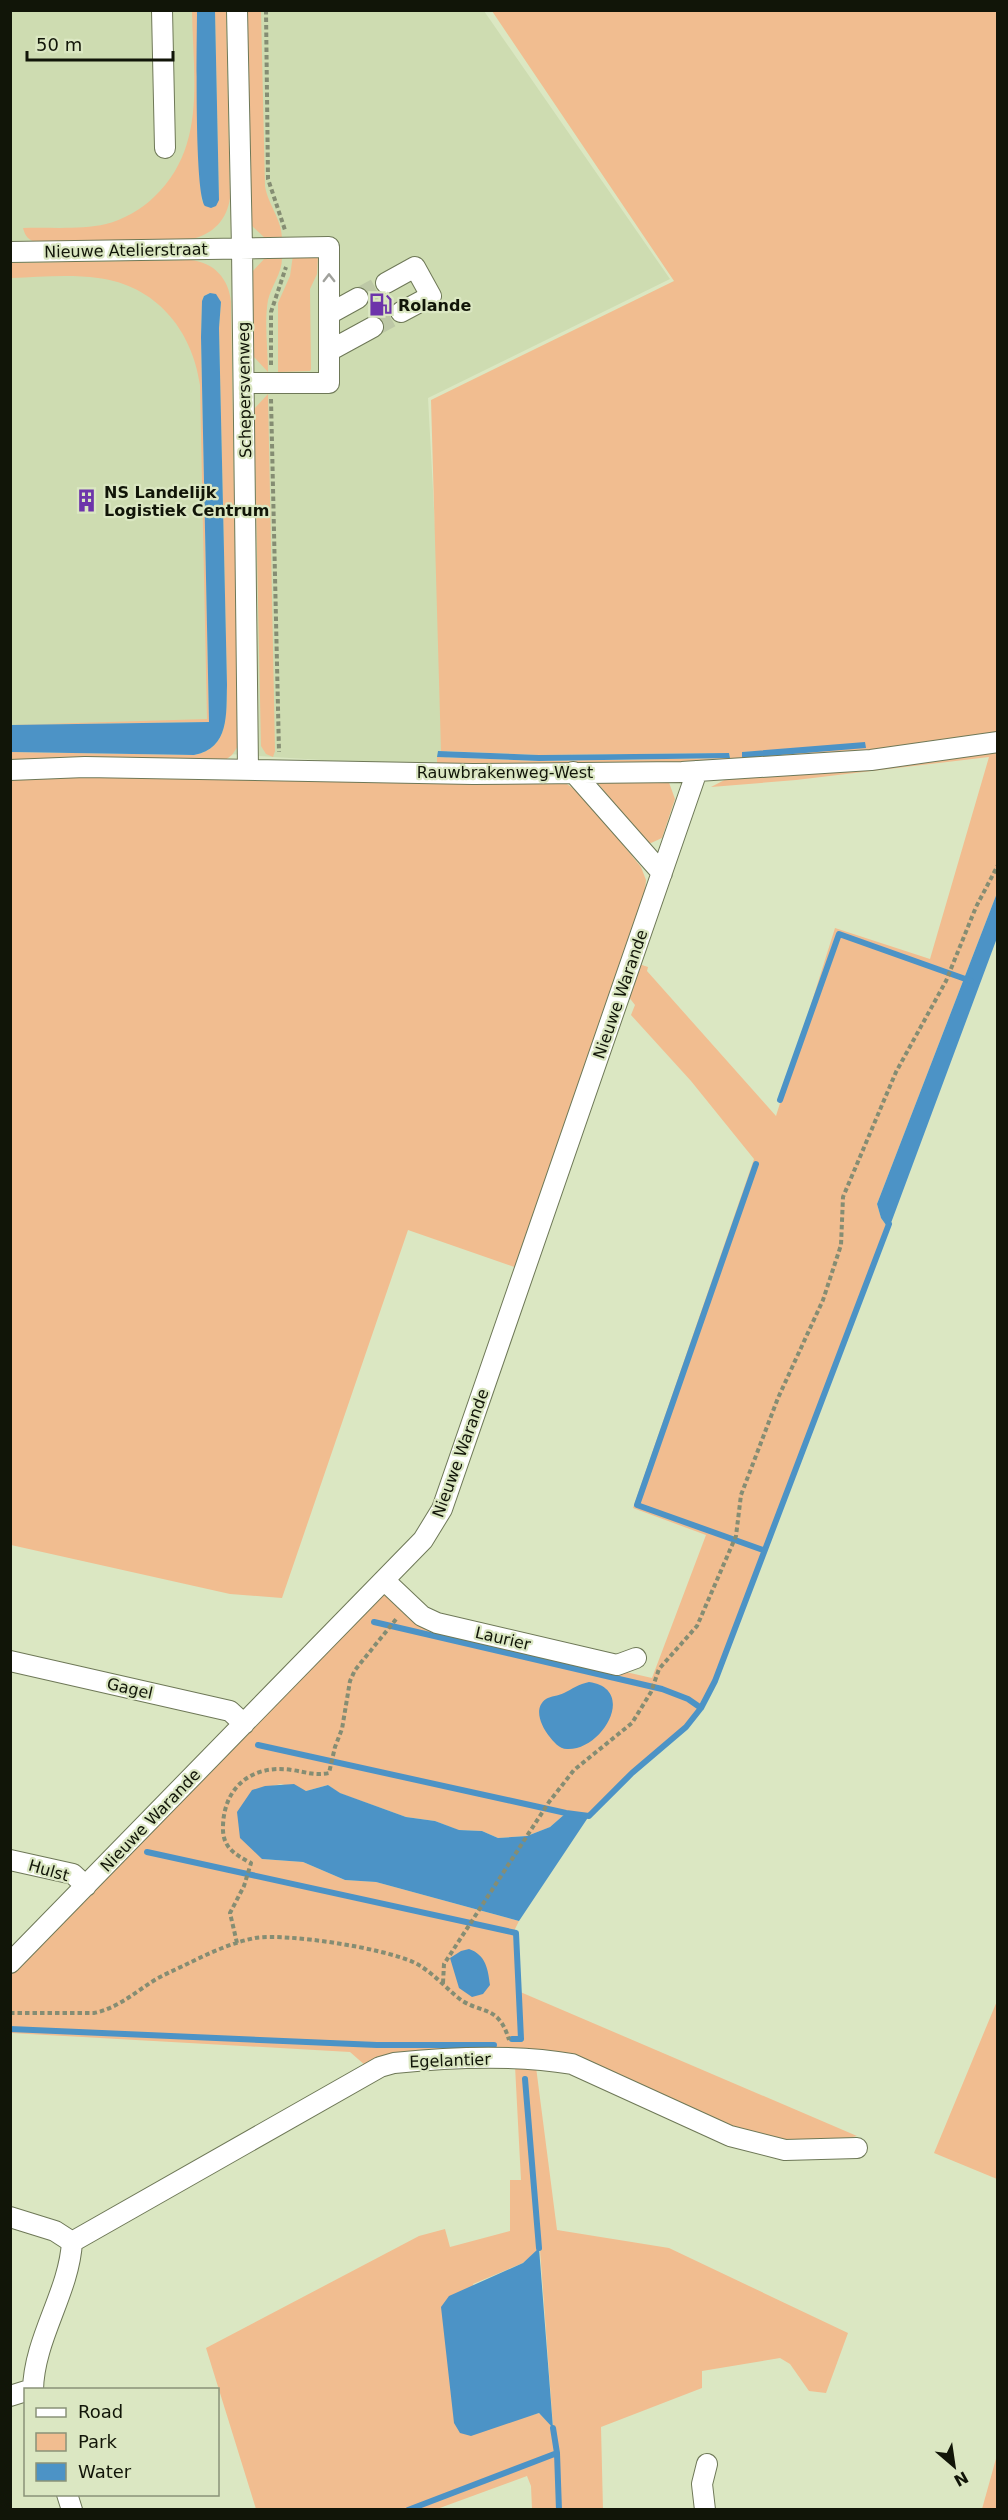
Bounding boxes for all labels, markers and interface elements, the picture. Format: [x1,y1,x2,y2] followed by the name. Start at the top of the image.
[27,24,172,62] scale bar
[36,34,82,55] text: 50 m
[44,240,208,261] street label: Nieuwe Atelierstraat
[323,273,335,282] one-way arrow
[367,292,393,318] fuel station icon: Rolande
[398,296,471,315] place label: Rolande
[234,322,255,458] street label: Schepersvenweg
[104,483,269,520] place label: NS Landelijk Logistiek Centrum
[73,488,99,514] building icon: NS Landelijk Logistiek Centrum
[417,763,593,782] street label: Rauwbrakenweg-West
[589,927,652,1061] street label: Nieuwe Warande
[428,1386,493,1520] street label: Nieuwe Warande
[473,1623,533,1654] street label: Laurier
[105,1674,155,1703] street label: Gagel
[96,1765,204,1876] street label: Nieuwe Warande
[26,1856,71,1885] street label: Hulst
[409,2050,492,2071] street label: Egelantier
[24,2388,219,2496] legend
[78,2401,123,2422] text: Road
[78,2431,117,2452] text: Park
[924,2436,984,2496] north arrow
[78,2461,132,2482] text: Water
[951,2467,971,2490] text: N

